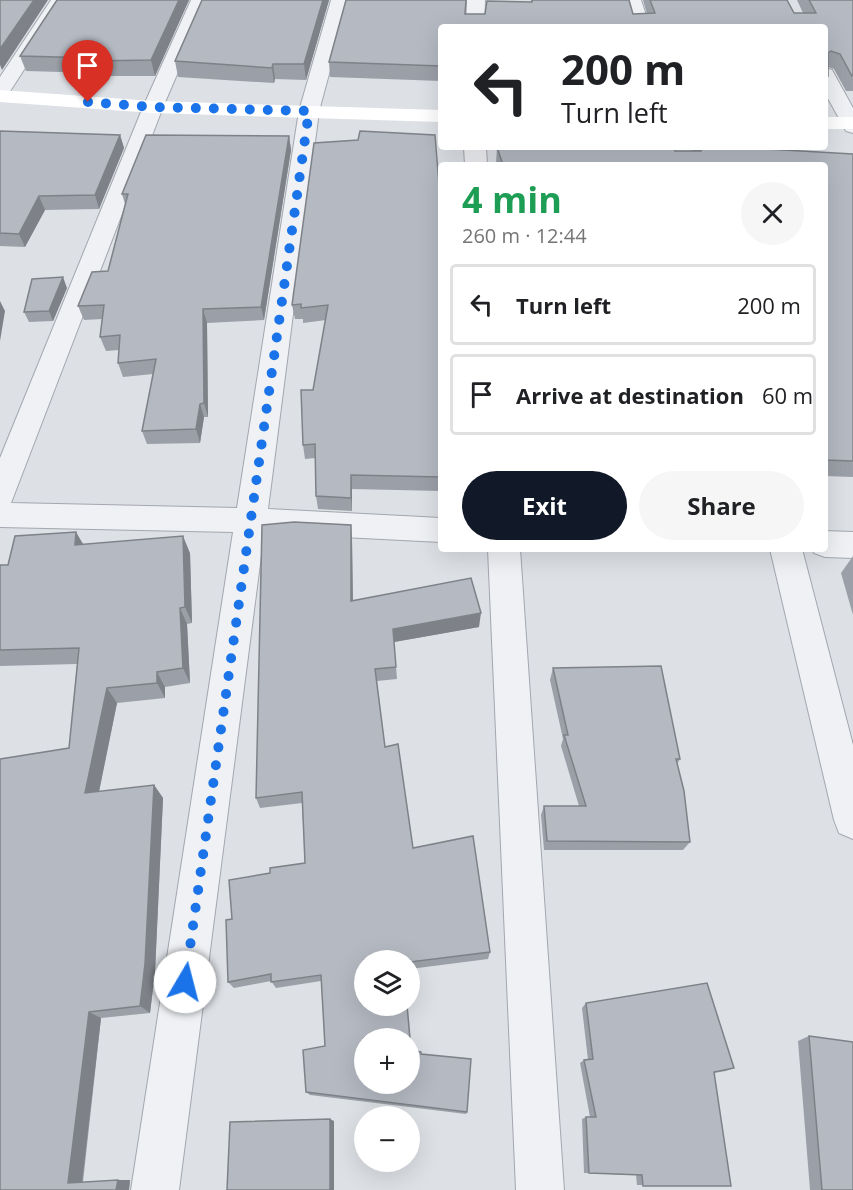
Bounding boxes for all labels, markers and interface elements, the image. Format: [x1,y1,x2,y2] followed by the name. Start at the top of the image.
[62,40,113,102] pin
[561,40,685,97] text: 200 m
[462,48,540,126] icon: left
[71,49,104,82] icon: arrive
[561,94,668,131] text: Turn left
[462,175,562,224] text: 4 min
[741,182,804,245] button: close
[462,222,587,249] text: 260 m · 12:44
[465,288,498,321] icon: left
[516,290,611,320] text: Turn left
[737,290,801,320] text: 200 m
[465,378,498,411] icon: arrive
[516,380,744,410] text: Arrive at destination
[762,380,813,410] text: 60 m
[462,471,627,540] button: Exit
[639,471,804,540] button: Share
[153,950,217,1014] position arrow
[354,950,420,1172] map controls
[354,950,420,1016] button: layers
[354,1028,420,1094] button: +
[354,1106,420,1172] button: −

